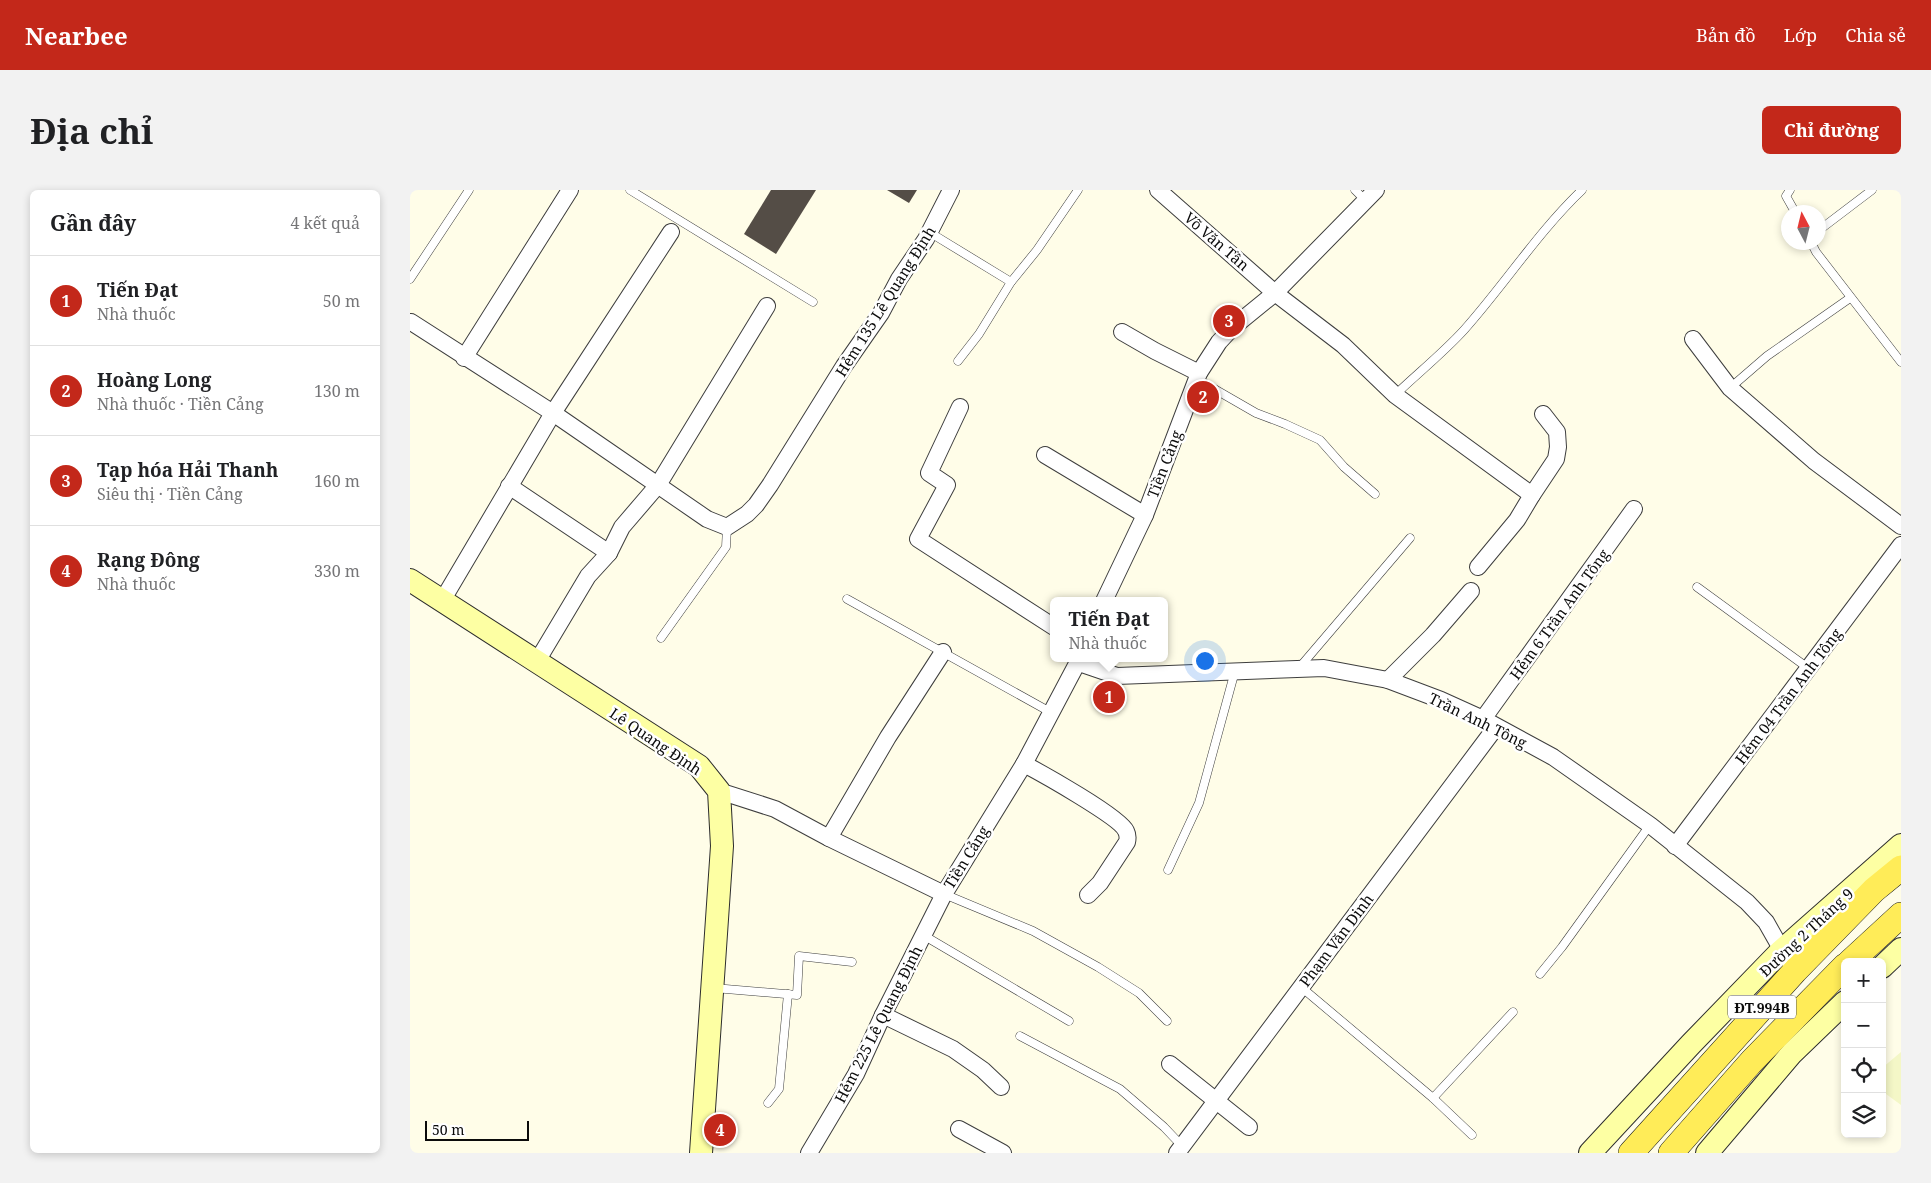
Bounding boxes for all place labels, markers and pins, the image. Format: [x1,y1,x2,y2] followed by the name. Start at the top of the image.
[1213,302,1245,340] pin: 3
[1187,378,1219,416] pin: 2
[1093,678,1125,716] pin: 1
[704,1111,736,1149] pin: 4

